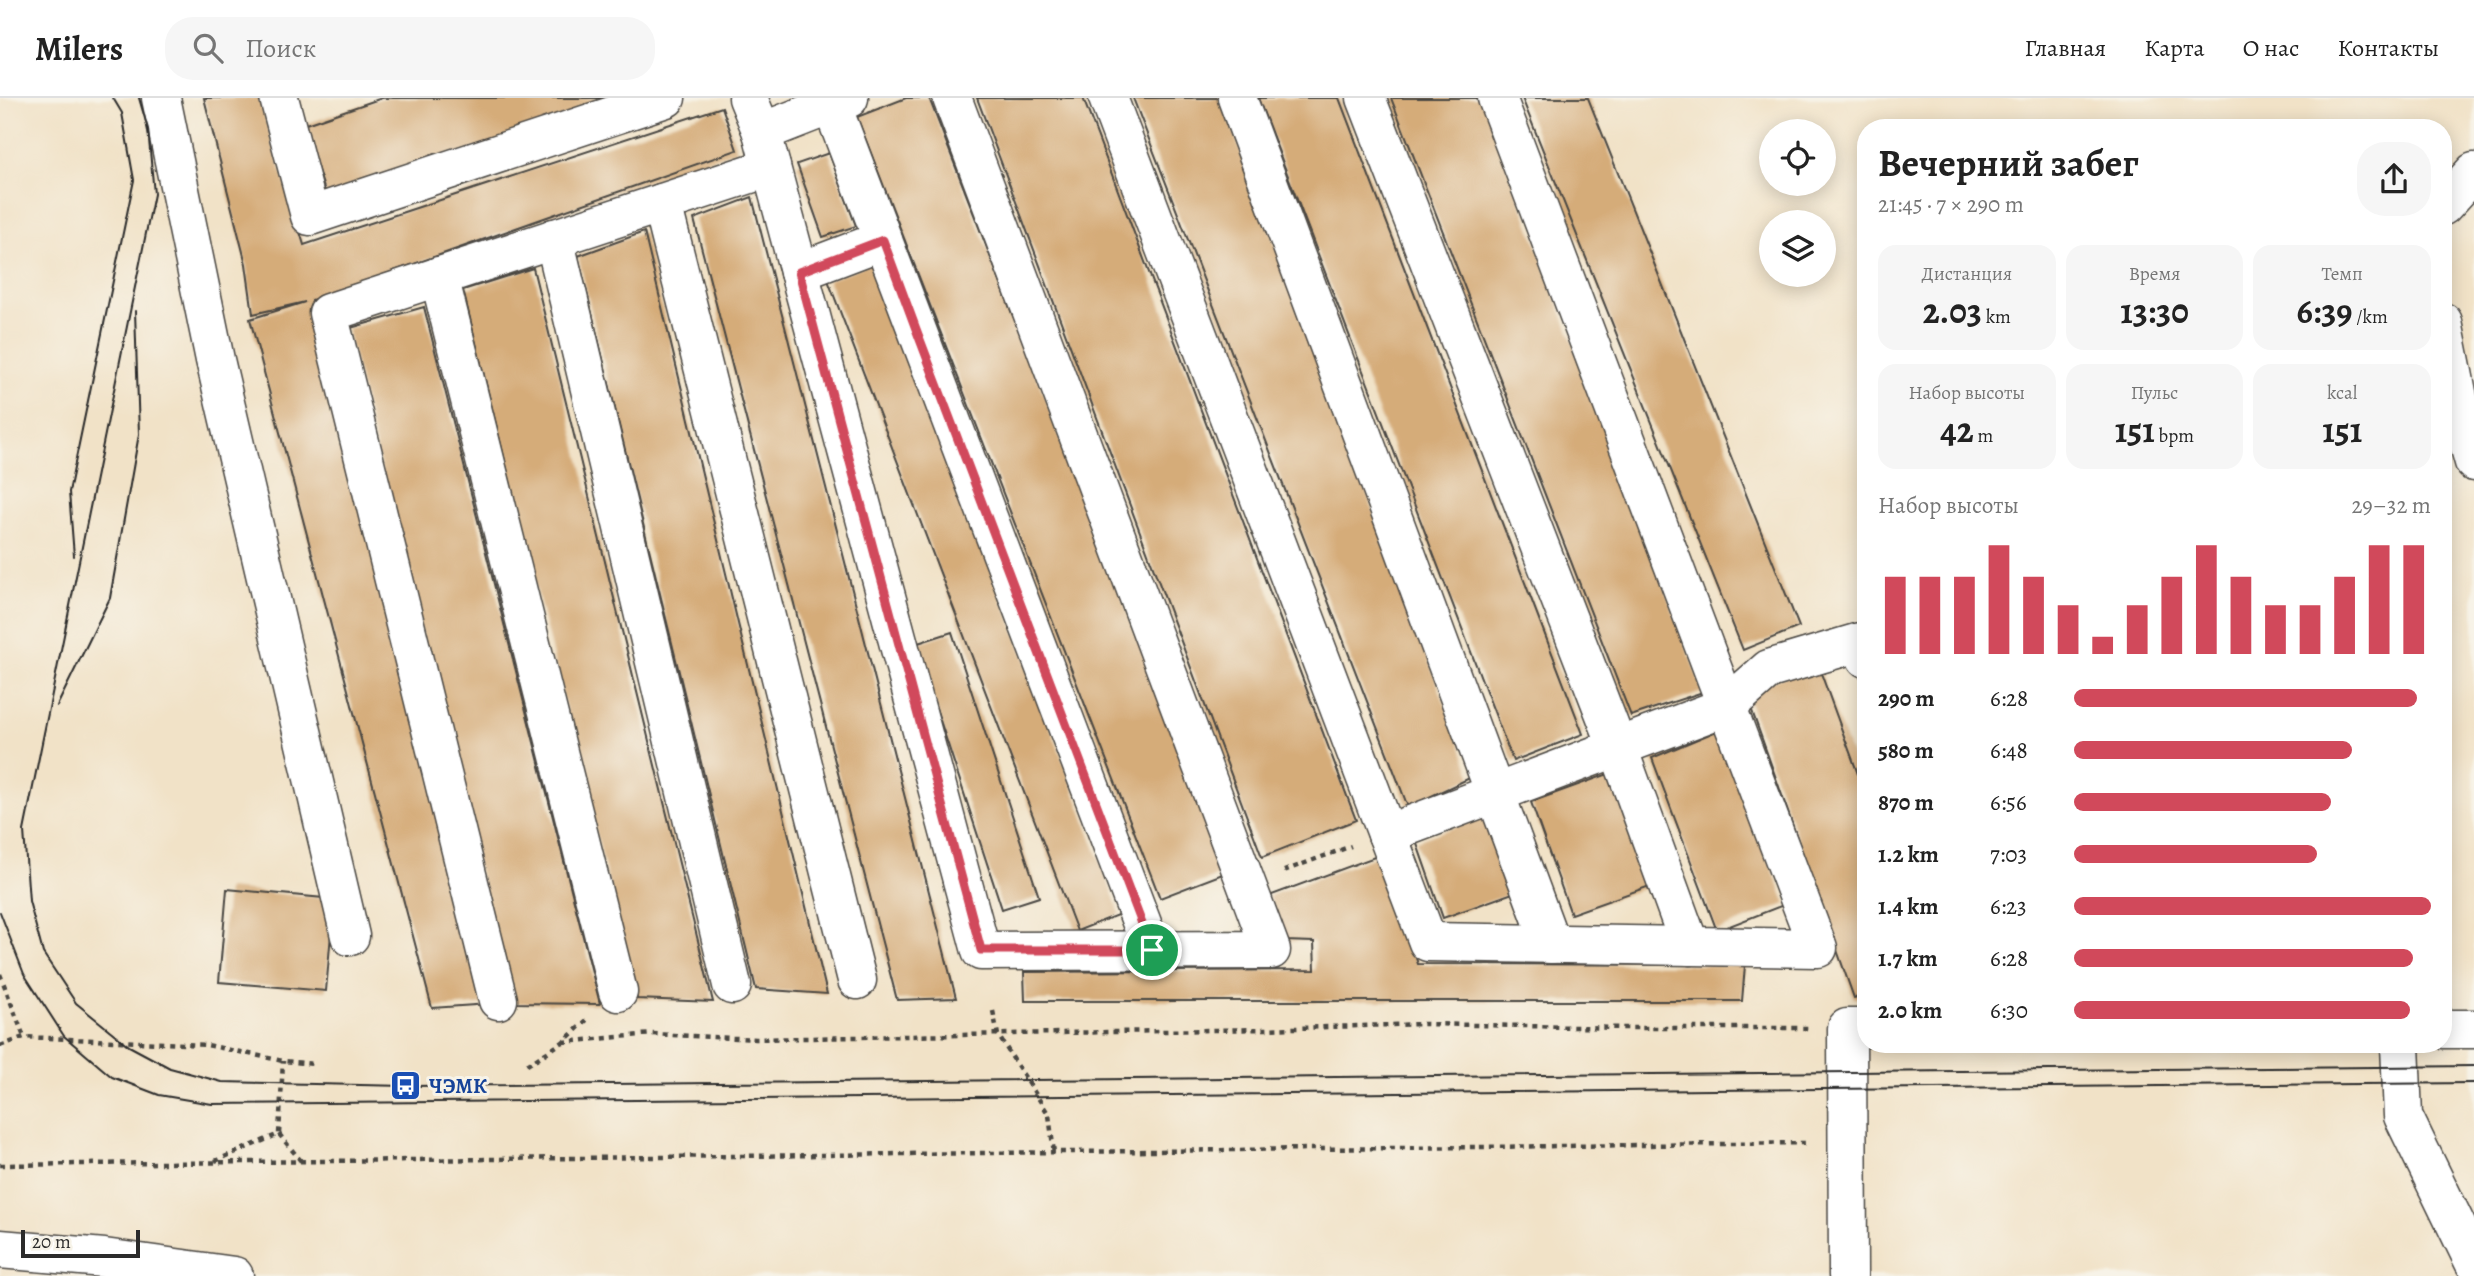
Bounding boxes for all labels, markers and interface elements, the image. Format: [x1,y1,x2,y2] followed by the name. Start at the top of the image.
[165,17,655,80] search box
[35,26,123,71] text: Milers
[189,29,227,67] icon: search
[245,31,316,66] text: Поиск
[2025,32,2106,64] text: Главная
[2144,32,2205,64] text: Карта
[2243,32,2299,64] text: О нас
[2337,32,2439,64] text: Контакты
[1759,119,1836,287] map controls
[1759,119,1836,196] button: locate
[1878,137,2139,189] text: Вечерний забег
[2357,142,2431,216] button: share
[1878,189,2024,220] text: 21:45 · 7 × 290 m
[1759,210,1836,287] button: layers
[1922,261,2012,287] text: Дистанция
[2129,261,2180,287] text: Время
[2321,261,2363,287] text: Темп
[1923,287,1982,335] text: 2.03
[2120,287,2189,335] text: 13:30
[2297,287,2353,335] text: 6:39
[1982,304,2011,330] text: km
[2353,304,2388,330] text: /km
[1909,380,2025,406] text: Набор высоты
[2131,380,2178,406] text: Пульс
[2327,380,2357,406] text: kcal
[1940,406,1974,454] text: 42
[2115,406,2155,454] text: 151
[2322,406,2362,454] text: 151
[1974,423,1993,449] text: m
[2155,423,2194,449] text: bpm
[1878,490,2019,521] text: Набор высоты
[2351,490,2431,521] text: 29–32 m
[1878,683,1935,714] text: 290 m
[1990,683,2028,714] text: 6:28
[1878,735,1934,766] text: 580 m
[1990,735,2028,766] text: 6:48
[1878,787,1934,818] text: 870 m
[1990,787,2027,818] text: 6:56
[1878,839,1939,870] text: 1.2 km
[1990,839,2027,870] text: 7:03
[1878,891,1939,922] text: 1.4 km
[1990,891,2027,922] text: 6:23
[1122,920,1182,980] pin
[1133,931,1171,969] icon: arrive
[1878,943,1938,974] text: 1.7 km
[1990,943,2028,974] text: 6:28
[1878,995,1942,1026] text: 2.0 km
[1990,995,2028,1026] text: 6:30
[389,1069,423,1103] bus stop icon: ЧЭМК
[429,1072,487,1100] place label: ЧЭМК
[21,1227,140,1259] scale bar
[32,1229,71,1255] text: 20 m

